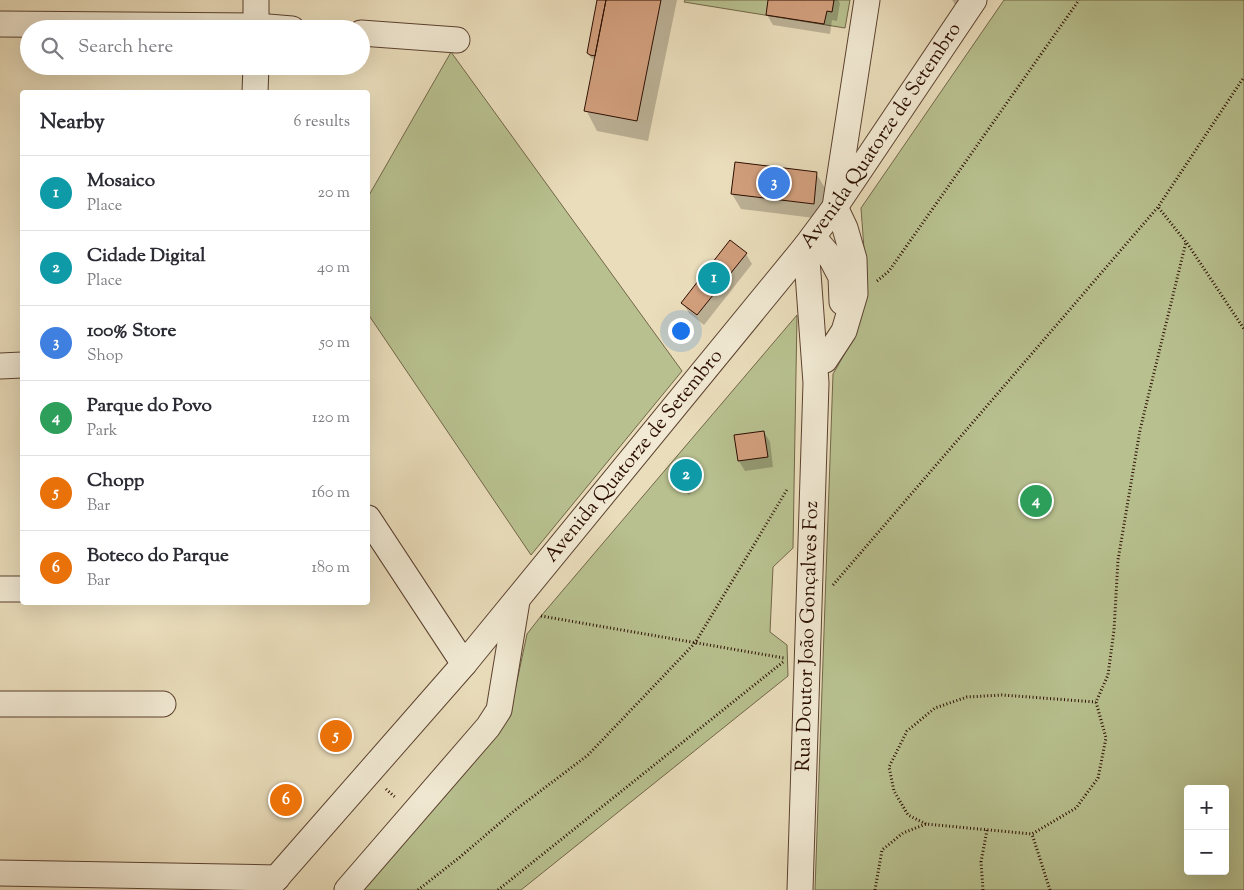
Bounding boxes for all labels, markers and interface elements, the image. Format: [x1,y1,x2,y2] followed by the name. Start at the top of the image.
[794,17,969,255] street label: Avenida Quatorze de Setembro
[20,20,370,75] search box
[38,34,66,62] icon: search
[78,34,173,61] text: Search here
[40,108,105,138] text: Nearby
[294,111,350,134] text: 6 results
[758,164,790,202] pin: 3
[87,168,155,195] text: Mosaico
[53,182,59,205] text: 1
[317,182,350,205] text: 20 m
[87,195,122,218] text: Place
[87,243,206,270] text: Cidade Digital
[52,257,60,280] text: 2
[317,257,350,280] text: 40 m
[698,259,730,297] pin: 1
[87,270,122,293] text: Place
[87,318,176,345] text: 100% Store
[668,318,694,344] your location
[53,332,59,355] text: 3
[319,332,350,355] text: 50 m
[538,343,730,569] street label: Avenida Quatorze de Setembro
[87,345,123,368] text: Shop
[87,393,212,420] text: Parque do Povo
[52,407,60,430] text: 4
[312,407,350,430] text: 120 m
[87,420,118,443] text: Park
[670,456,702,494] pin: 2
[87,468,144,495] text: Chopp
[53,482,59,505] text: 5
[312,482,350,505] text: 160 m
[1020,482,1052,520] pin: 4
[87,495,110,518] text: Bar
[789,500,827,772] street label: Rua Doutor João Gonçalves Foz
[87,543,229,570] text: Boteco do Parque
[52,557,60,580] text: 6
[311,557,350,580] text: 180 m
[87,570,110,593] text: Bar
[320,717,352,755] pin: 5
[270,781,302,819] pin: 6
[1184,785,1229,875] map controls
[1184,785,1229,830] button: +
[1184,830,1229,875] button: −

